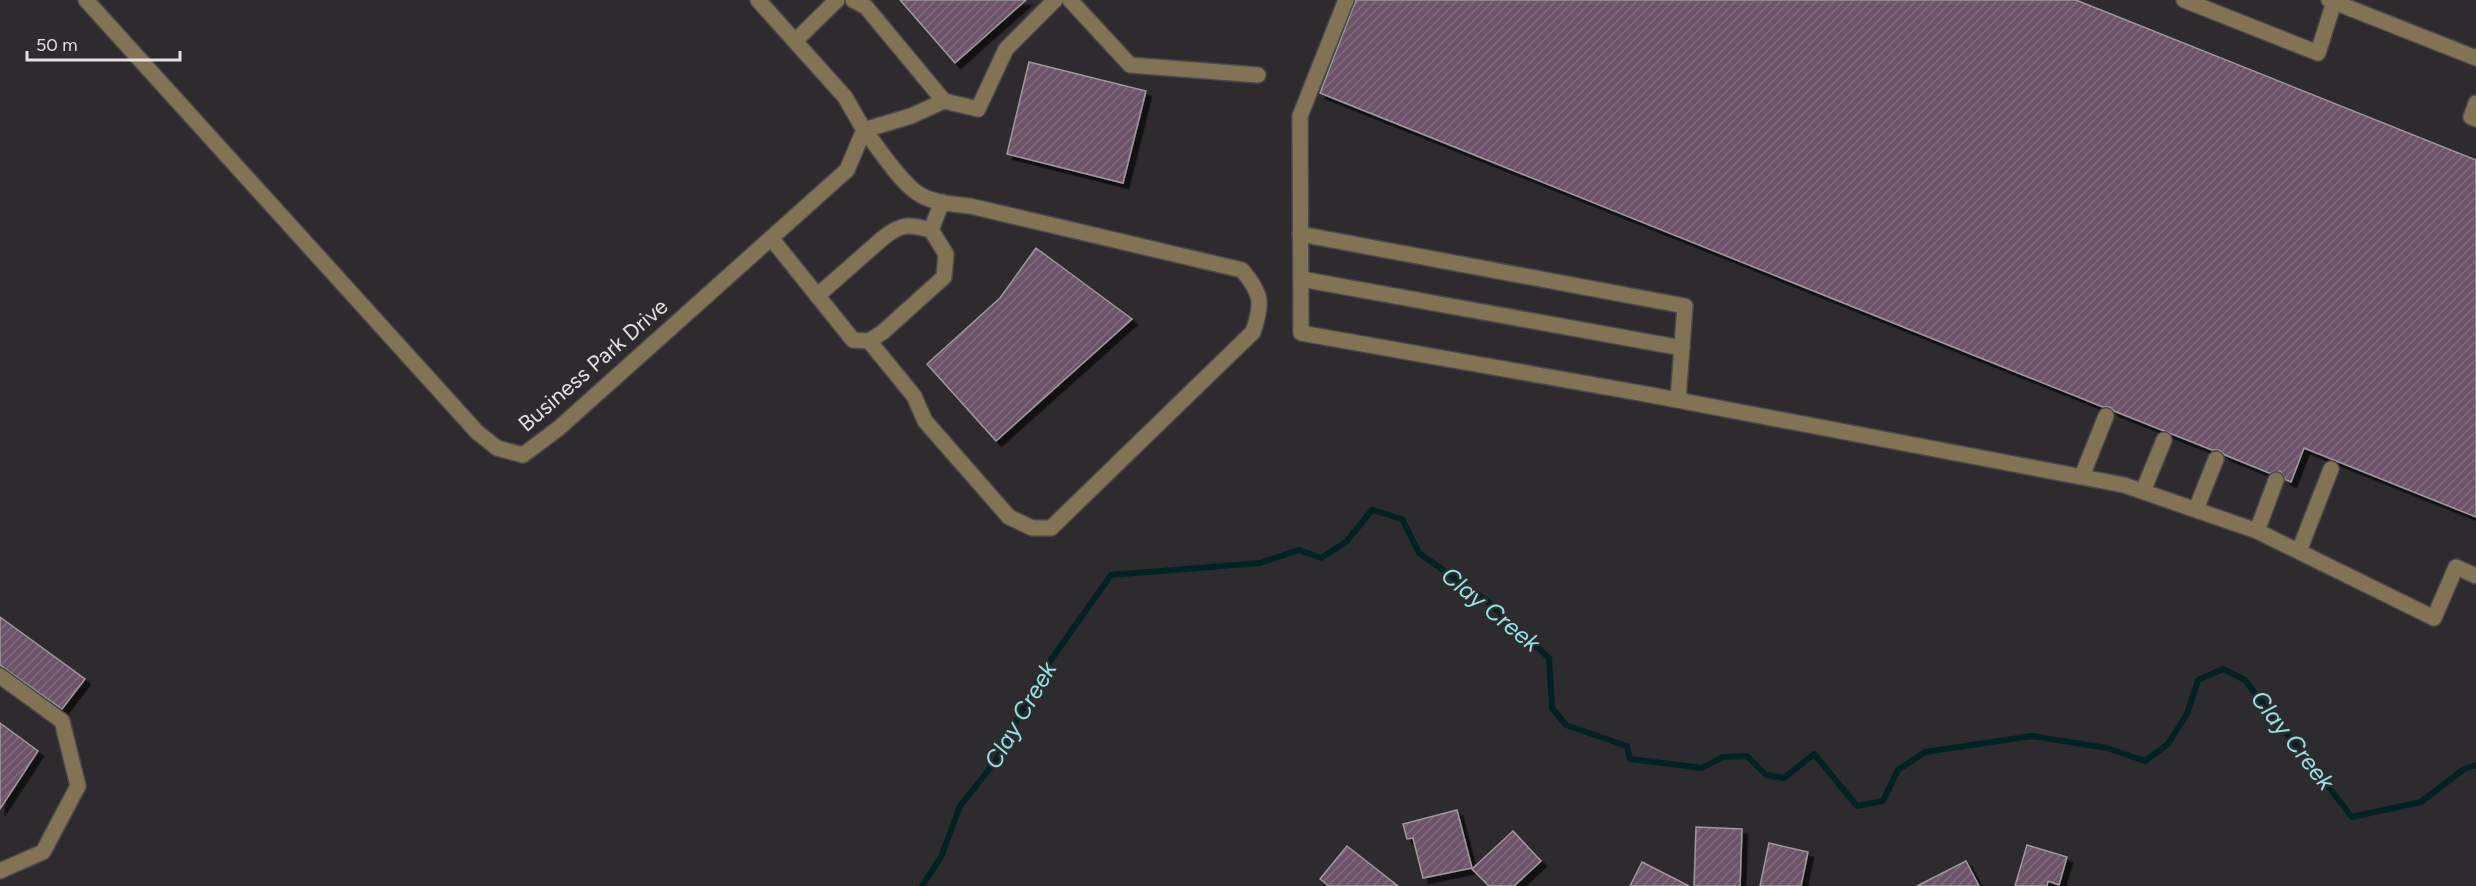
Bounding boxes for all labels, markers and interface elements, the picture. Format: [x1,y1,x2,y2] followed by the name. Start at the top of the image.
[27,24,180,62] scale bar
[36,34,78,56] text: 50 m
[513,293,673,437] street label: Business Park Drive
[1436,560,1547,658] water label: Clay Creek
[978,655,1063,774] water label: Clay Creek
[2245,684,2342,797] water label: Clay Creek

